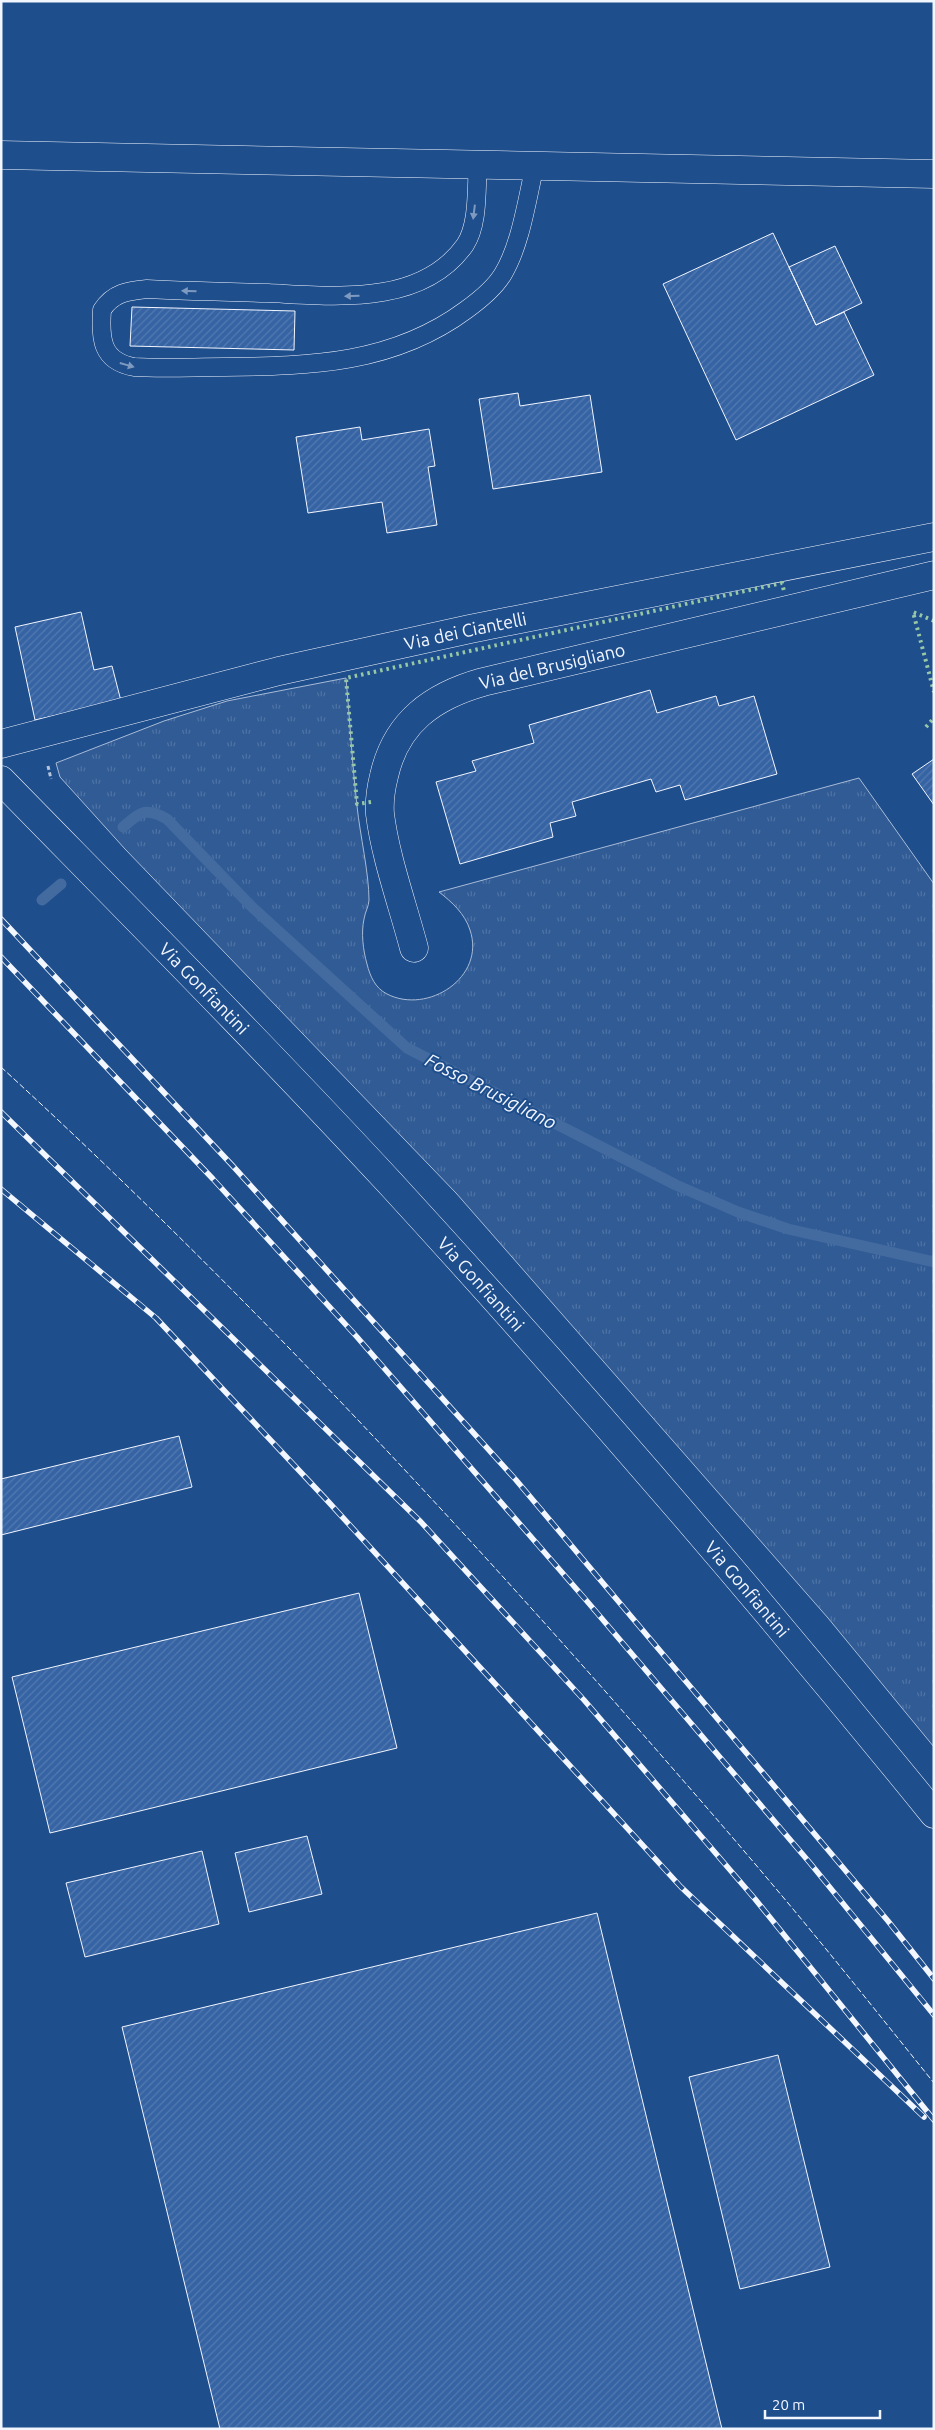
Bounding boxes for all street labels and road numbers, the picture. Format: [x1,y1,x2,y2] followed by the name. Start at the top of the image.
[402,608,528,653] street label: Via dei Ciantelli
[477,639,627,693] street label: Via del Brusigliano
[156,938,253,1038] street label: Via Gonfiantini
[434,1233,529,1335] street label: Via Gonfiantini
[701,1537,794,1641] street label: Via Gonfiantini

